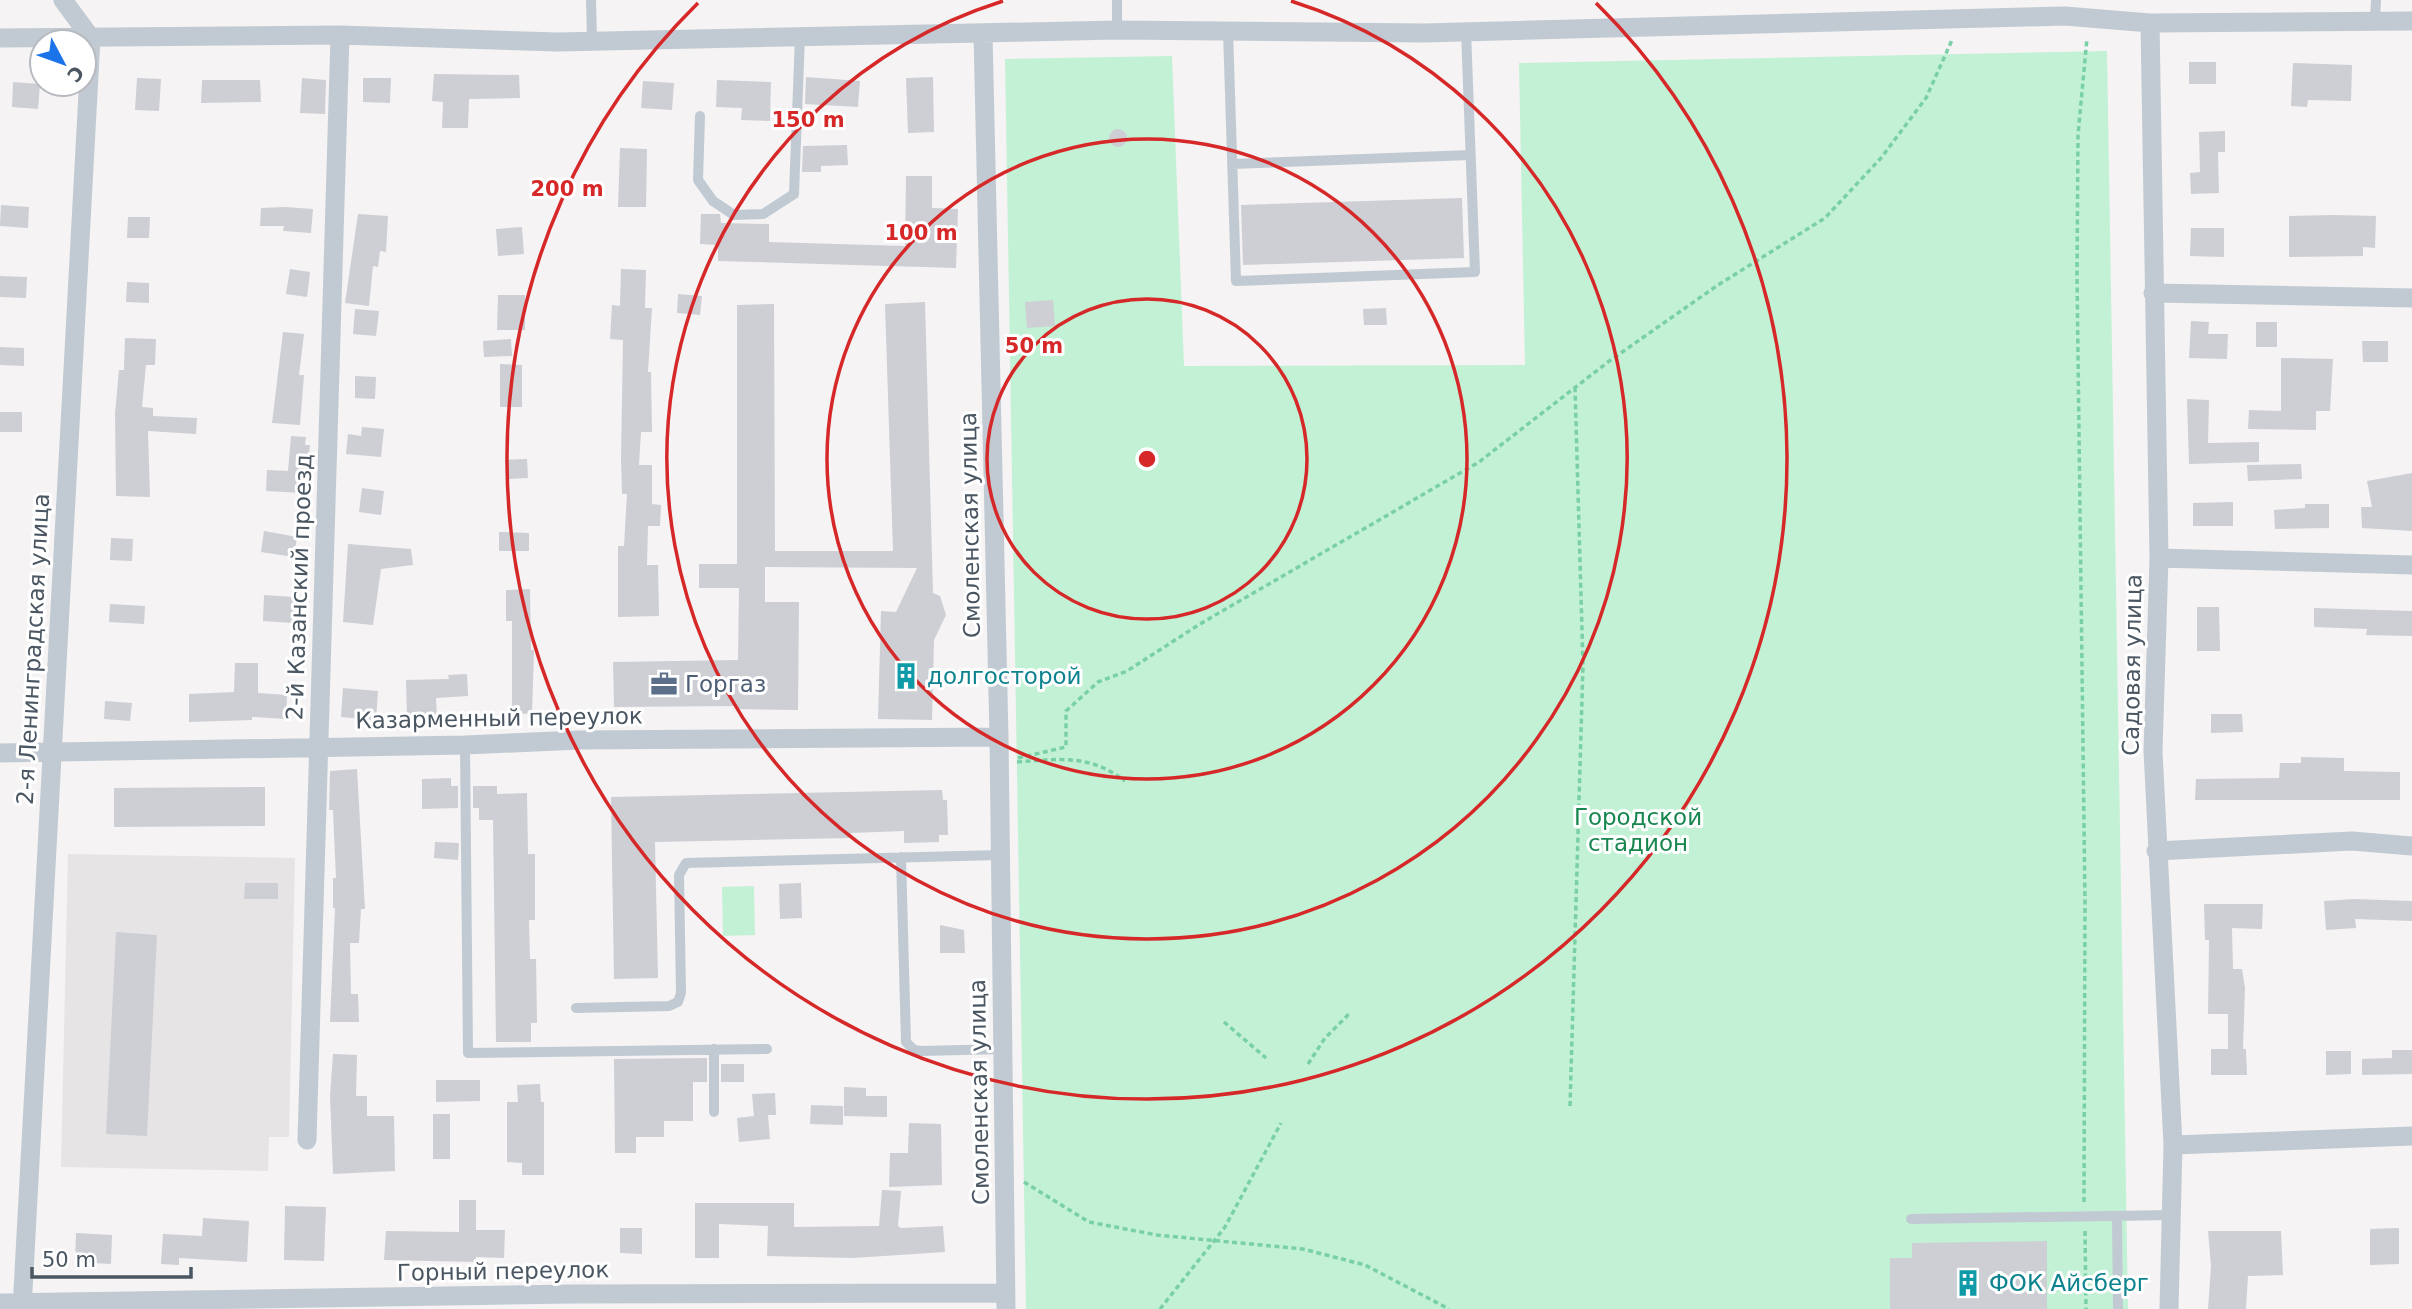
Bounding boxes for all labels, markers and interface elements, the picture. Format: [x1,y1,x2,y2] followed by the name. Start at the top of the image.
[28,28,98,98] north arrow
[63,62,89,87] text: С
[771,108,845,132] text: 150 m
[530,177,604,201] text: 200 m
[884,221,958,245] text: 100 m
[1005,334,1063,358] text: 50 m
[955,412,985,638] street label: Смоленская улица
[1135,447,1159,471] centre of rings
[281,453,317,721] street label: 2-й Казанский проезд
[12,493,54,805] street label: 2-я Ленинградская улица
[2117,574,2147,756] street label: Садовая улица
[891,661,921,691] building icon: долгосторой
[927,663,1082,689] place label: долгосторой
[649,669,679,699] office icon: Горгаз
[685,671,766,697] place label: Горгаз
[355,702,643,734] street label: Казарменный переулок
[1574,804,1702,856] park label: Городской стадион
[964,979,994,1205] street label: Смоленская улица
[32,1236,191,1280] scale bar
[42,1248,96,1272] text: 50 m
[397,1256,609,1286] street label: Горный переулок
[1953,1268,1983,1298] building icon: ФОК Айсберг
[1989,1270,2149,1296] place label: ФОК Айсберг

